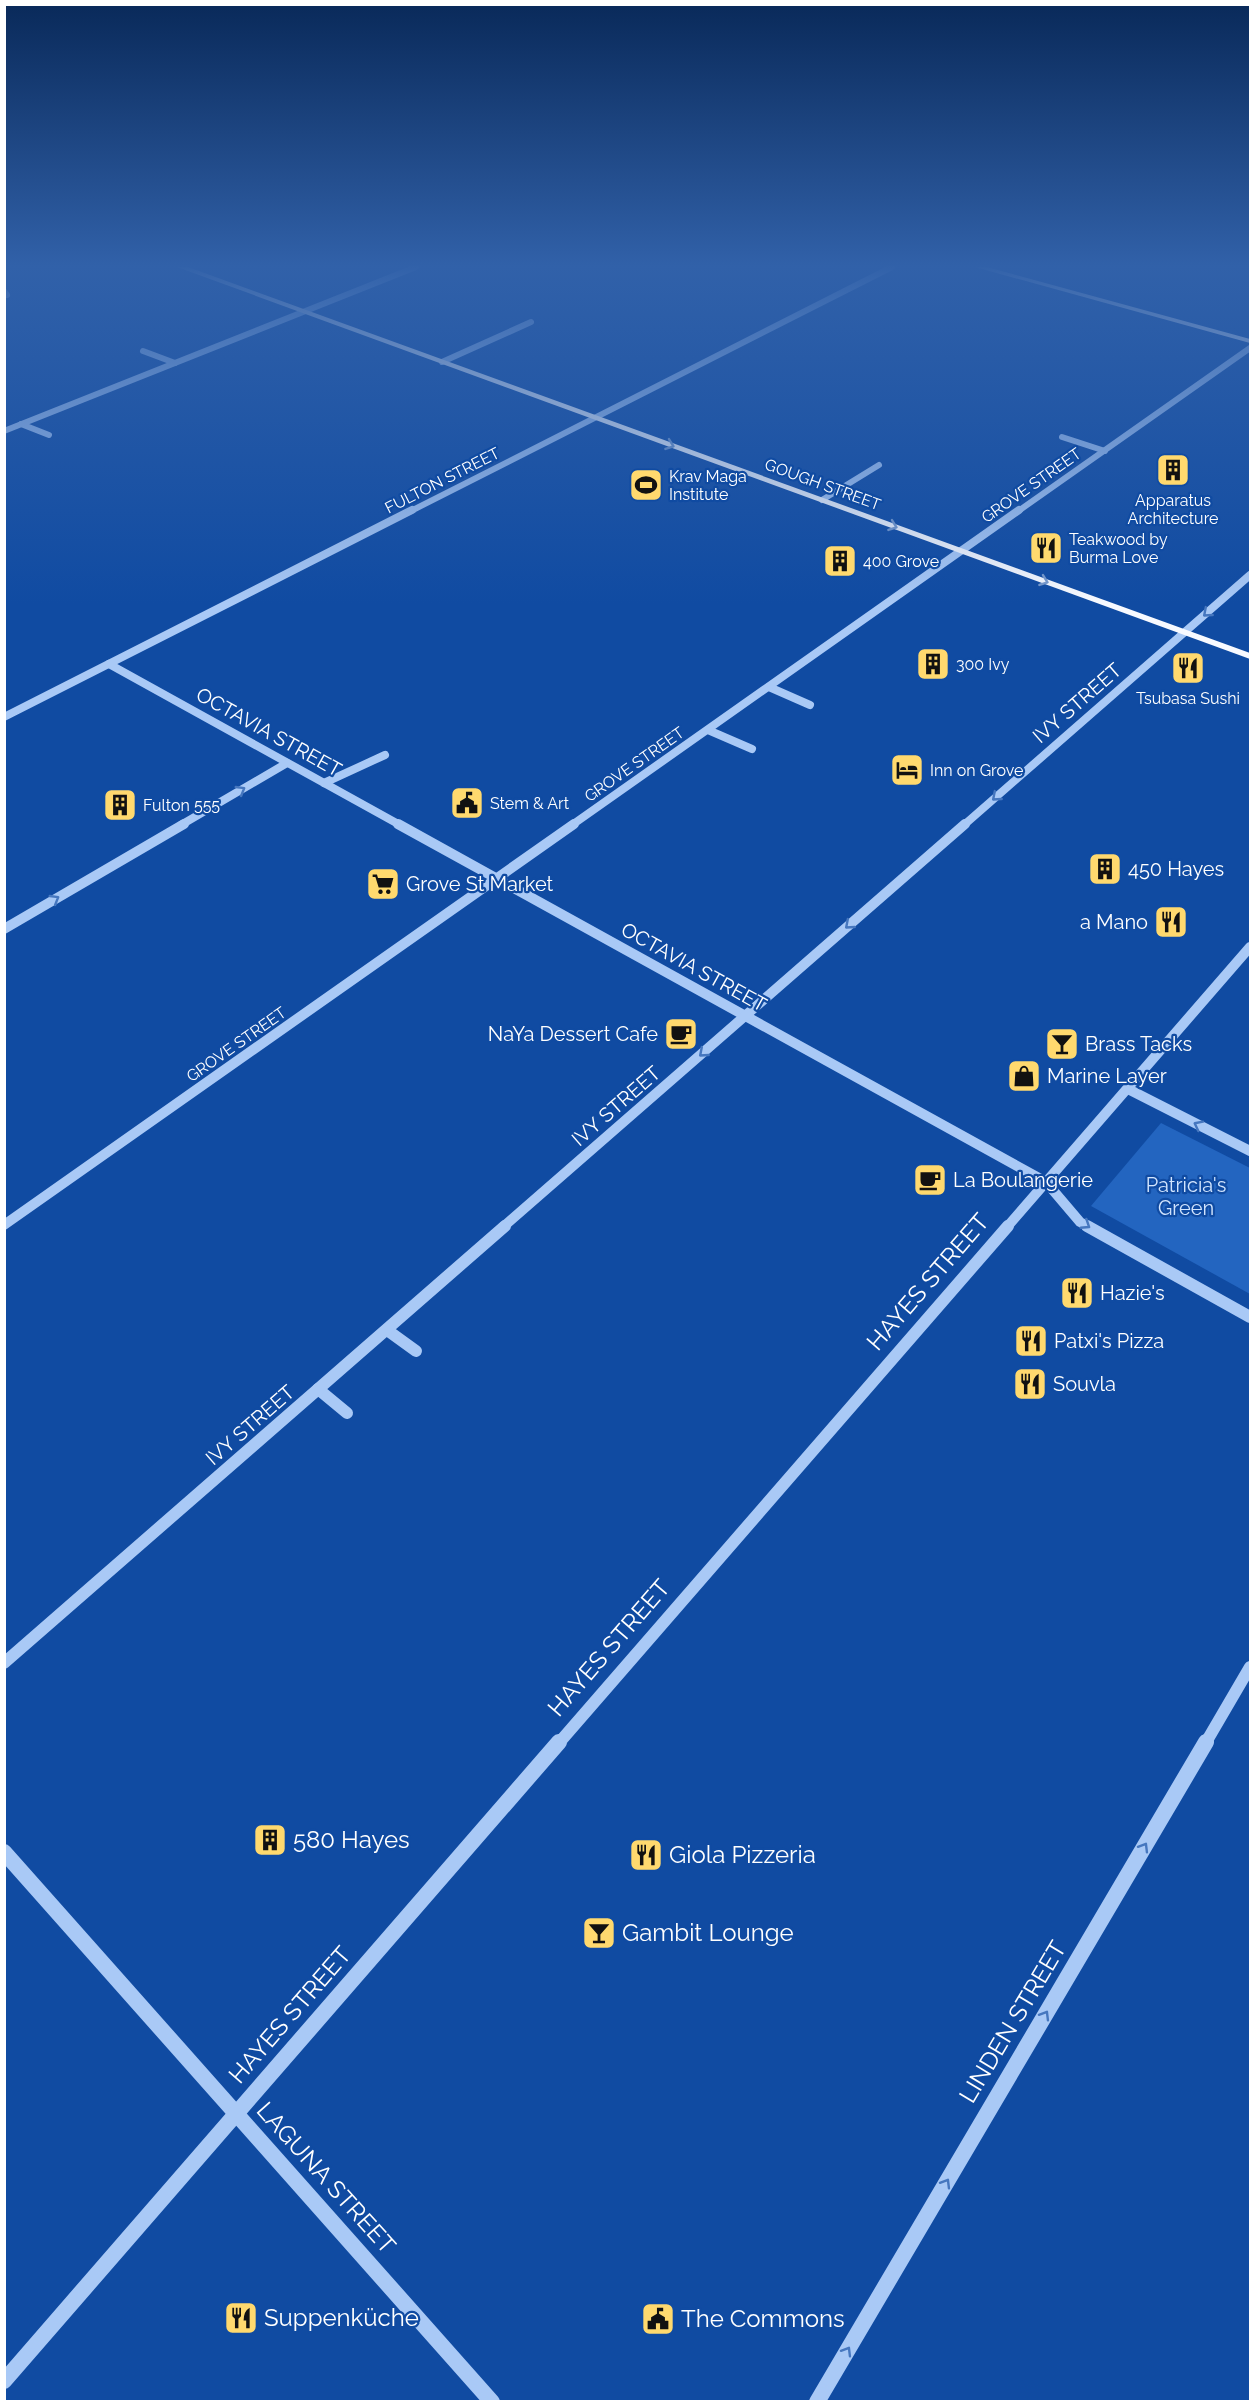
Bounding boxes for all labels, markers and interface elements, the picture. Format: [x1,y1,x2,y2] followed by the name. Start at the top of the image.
[665,437,675,450] one-way arrow
[382,443,503,518] street label: FULTON STREET
[978,444,1085,527] street label: GROVE STREET
[1155,452,1191,488] building icon: Apparatus Architecture
[762,455,884,514] street label: GOUGH STREET
[628,467,664,503] sports icon: Krav Maga Institute
[669,467,747,504] place label: Krav Maga Institute
[1128,491,1218,528] place label: Apparatus Architecture
[887,519,898,531] one-way arrow
[1028,530,1064,566] restaurant icon: Teakwood by Burma Love
[1069,530,1168,567] place label: Teakwood by Burma Love
[822,543,858,579] building icon: 400 Grove
[863,552,939,571] place label: 400 Grove
[1038,574,1049,587] one-way arrow
[1203,606,1213,617] one-way arrow
[915,646,951,682] building icon: 300 Ivy
[1170,650,1206,686] restaurant icon: Tsubasa Sushi
[956,655,1010,674] place label: 300 Ivy
[1028,658,1126,748] street label: IVY STREET
[192,682,346,782] street label: OCTAVIA STREET
[1136,689,1240,708] place label: Tsubasa Sushi
[581,723,688,806] street label: GROVE STREET
[889,752,925,788] hotel icon: Inn on Grove
[930,761,1023,780] place label: Inn on Grove
[235,785,245,797] one-way arrow
[449,785,485,821] public building icon: Stem & Art
[102,787,138,823] building icon: Fulton 555
[992,790,1003,801] one-way arrow
[490,794,570,813] place label: Stem & Art
[143,796,220,815] place label: Fulton 555
[1087,851,1123,887] building icon: 450 Hayes
[1128,857,1224,881] place label: 450 Hayes
[365,866,401,902] supermarket icon: Grove St Market
[406,872,554,896] place label: Grove St Market
[49,895,59,907] one-way arrow
[1153,904,1189,940] restaurant icon: a Mano
[1080,910,1148,934] place label: a Mano
[617,917,771,1017] street label: OCTAVIA STREET
[846,918,856,929] one-way arrow
[183,1003,290,1086] street label: GROVE STREET
[663,1016,699,1052] cafe icon: NaYa Dessert Cafe
[488,1022,658,1046] place label: NaYa Dessert Cafe
[1044,1026,1080,1062] bar icon: Brass Tacks
[1085,1032,1192,1056] place label: Brass Tacks
[699,1046,710,1057] one-way arrow
[1006,1058,1042,1094] shop icon: Marine Layer
[567,1061,665,1151] street label: IVY STREET
[1047,1064,1167,1088] place label: Marine Layer
[1194,1121,1205,1132] one-way arrow
[912,1162,948,1198] cafe icon: La Boulangerie
[953,1168,1093,1192] place label: La Boulangerie
[1146,1173,1226,1220] park label: Patricia's Green
[860,1207,995,1356] street label: HAYES STREET
[1079,1217,1090,1228] one-way arrow
[1059,1275,1095,1311] restaurant icon: Hazie's
[1100,1281,1165,1305] place label: Hazie's
[1013,1323,1049,1359] restaurant icon: Patxi's Pizza
[1054,1329,1164,1353] place label: Patxi's Pizza
[1012,1366,1048,1402] restaurant icon: Souvla
[1053,1372,1116,1396] place label: Souvla
[201,1380,299,1470] street label: IVY STREET
[541,1573,676,1722] street label: HAYES STREET
[252,1822,288,1858] building icon: 580 Hayes
[293,1825,410,1854] place label: 580 Hayes
[628,1837,664,1873] restaurant icon: Giola Pizzeria
[669,1840,816,1869] place label: Giola Pizzeria
[1137,1843,1148,1853] one-way arrow
[581,1915,617,1951] bar icon: Gambit Lounge
[622,1918,794,1947] place label: Gambit Lounge
[953,1935,1072,2108] street label: LINDEN STREET
[222,1940,357,2089] street label: HAYES STREET
[1038,2011,1049,2021] one-way arrow
[251,2096,402,2260] street label: LAGUNA STREET
[939,2179,950,2189] one-way arrow
[223,2300,259,2336] restaurant icon: Suppenküche
[640,2301,676,2337] public building icon: The Commons
[264,2303,419,2332] place label: Suppenküche
[681,2304,845,2333] place label: The Commons
[840,2347,851,2357] one-way arrow

